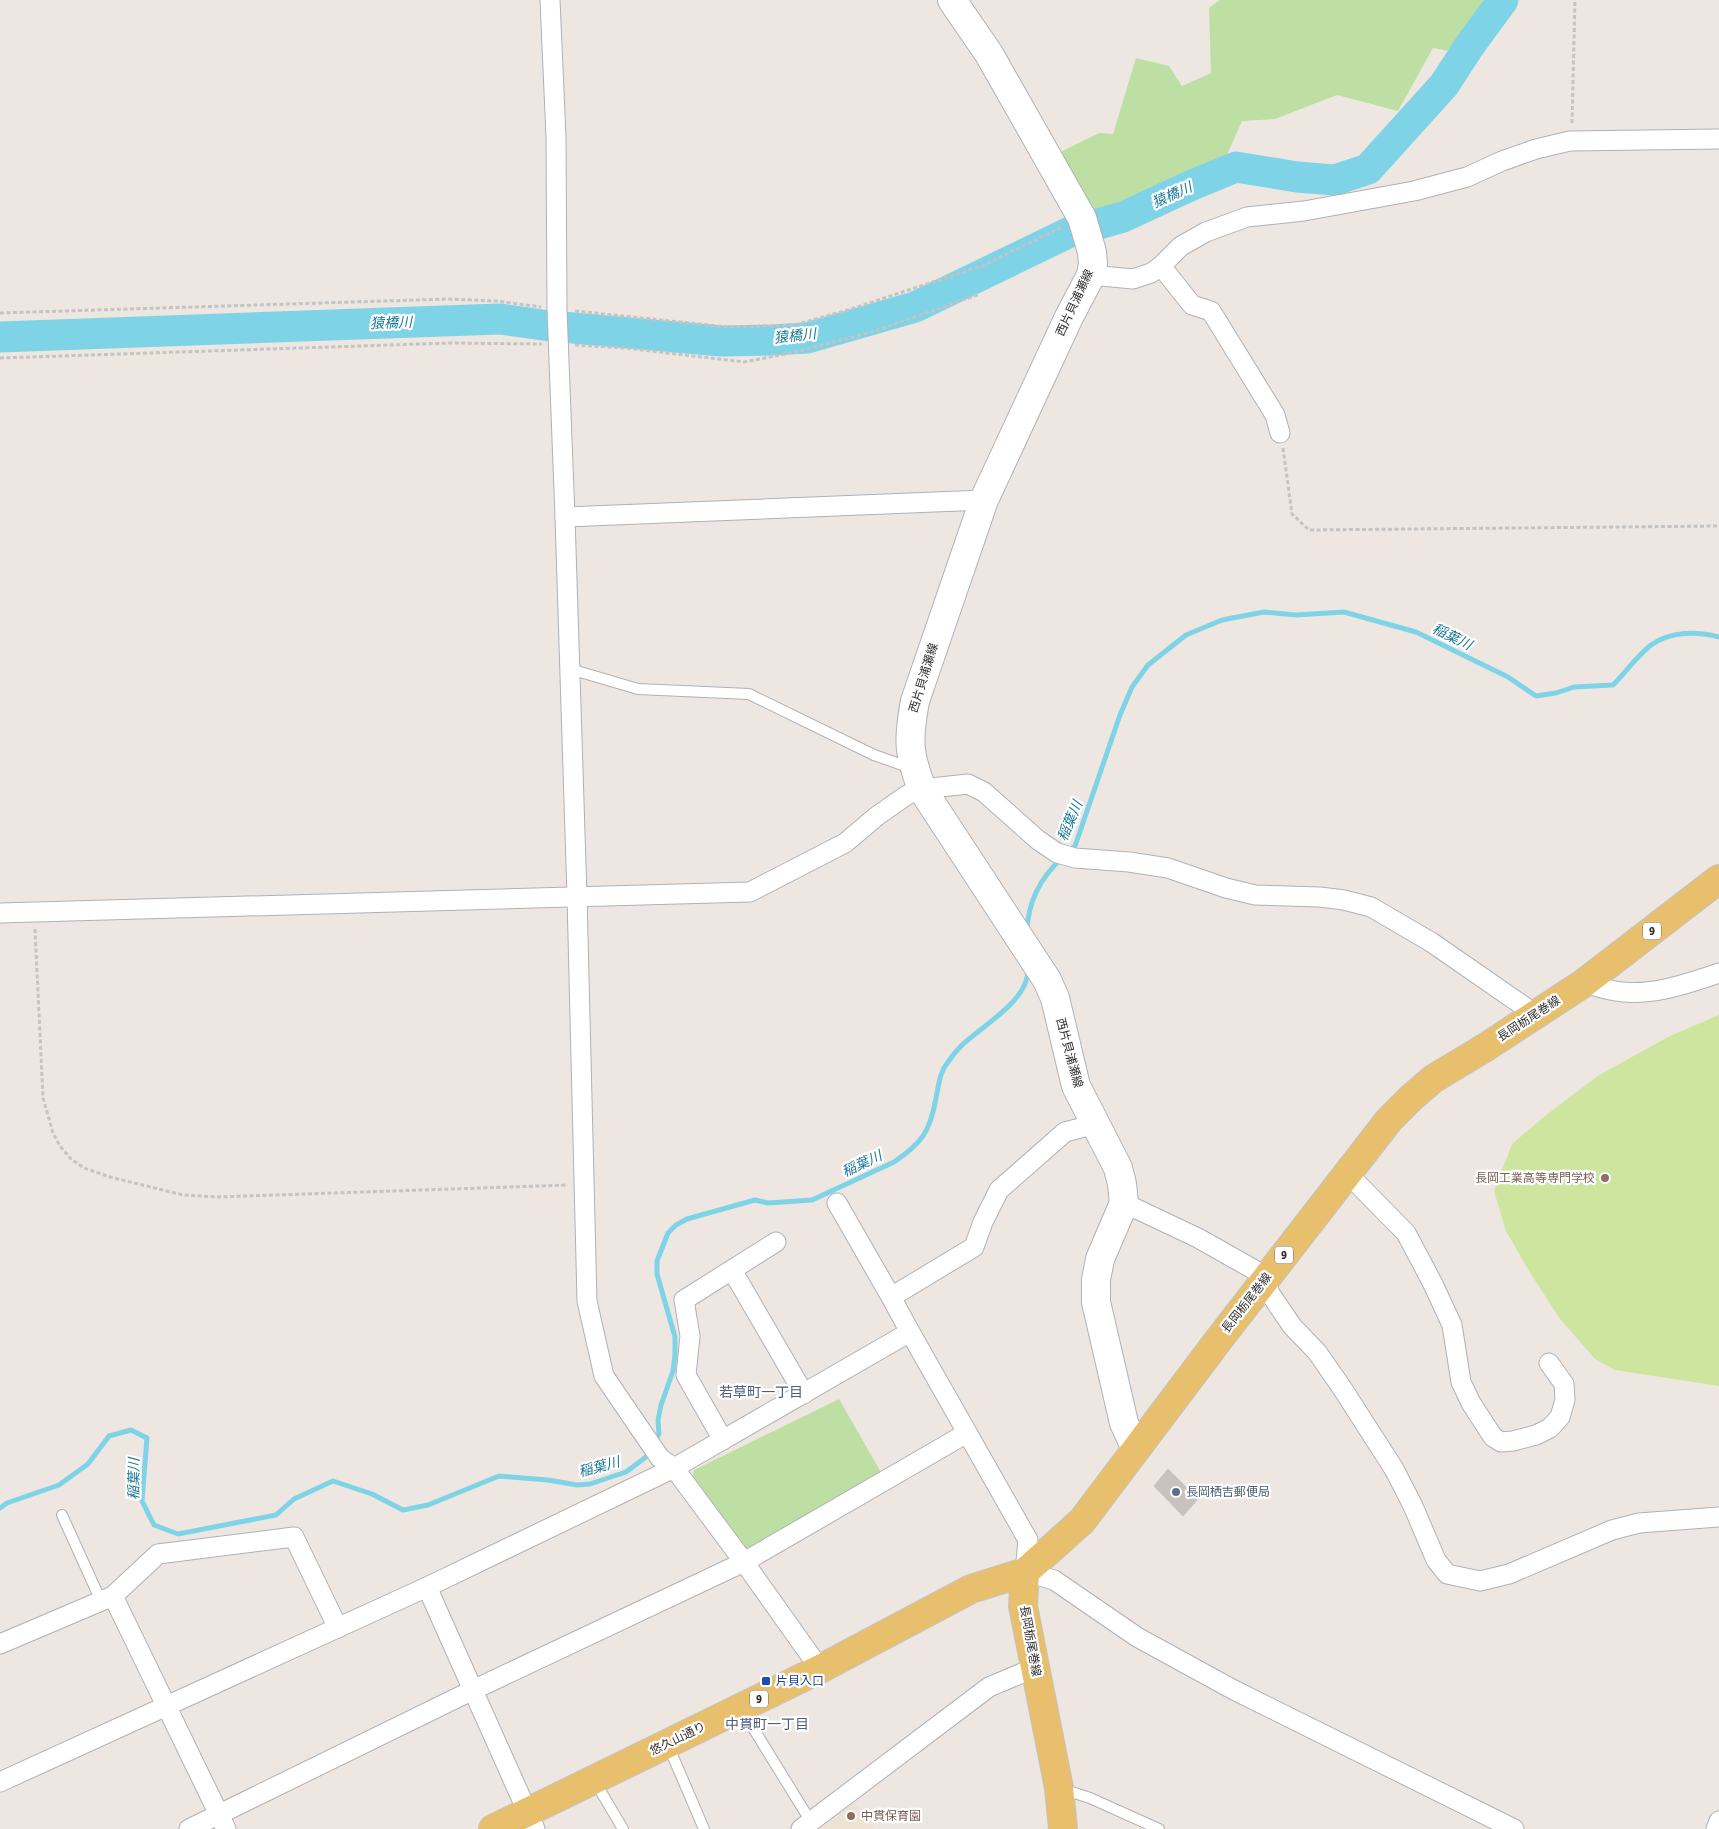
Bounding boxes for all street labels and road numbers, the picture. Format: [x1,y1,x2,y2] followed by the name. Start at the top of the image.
[1053,267,1097,339] street label: 西片貝浦瀬線
[906,641,942,715] street label: 西片貝浦瀬線
[1643,922,1661,939] road number: 9
[1495,993,1563,1045] street label: 長岡栃尾巻線
[1052,1016,1086,1090] street label: 西片貝浦瀬線
[1275,1246,1293,1264] road number: 9
[1219,1270,1275,1336] street label: 長岡栃尾巻線
[1016,1604,1044,1678] street label: 長岡栃尾巻線
[750,1690,768,1708] road number: 9
[648,1719,708,1759] street label: 悠久山通り

